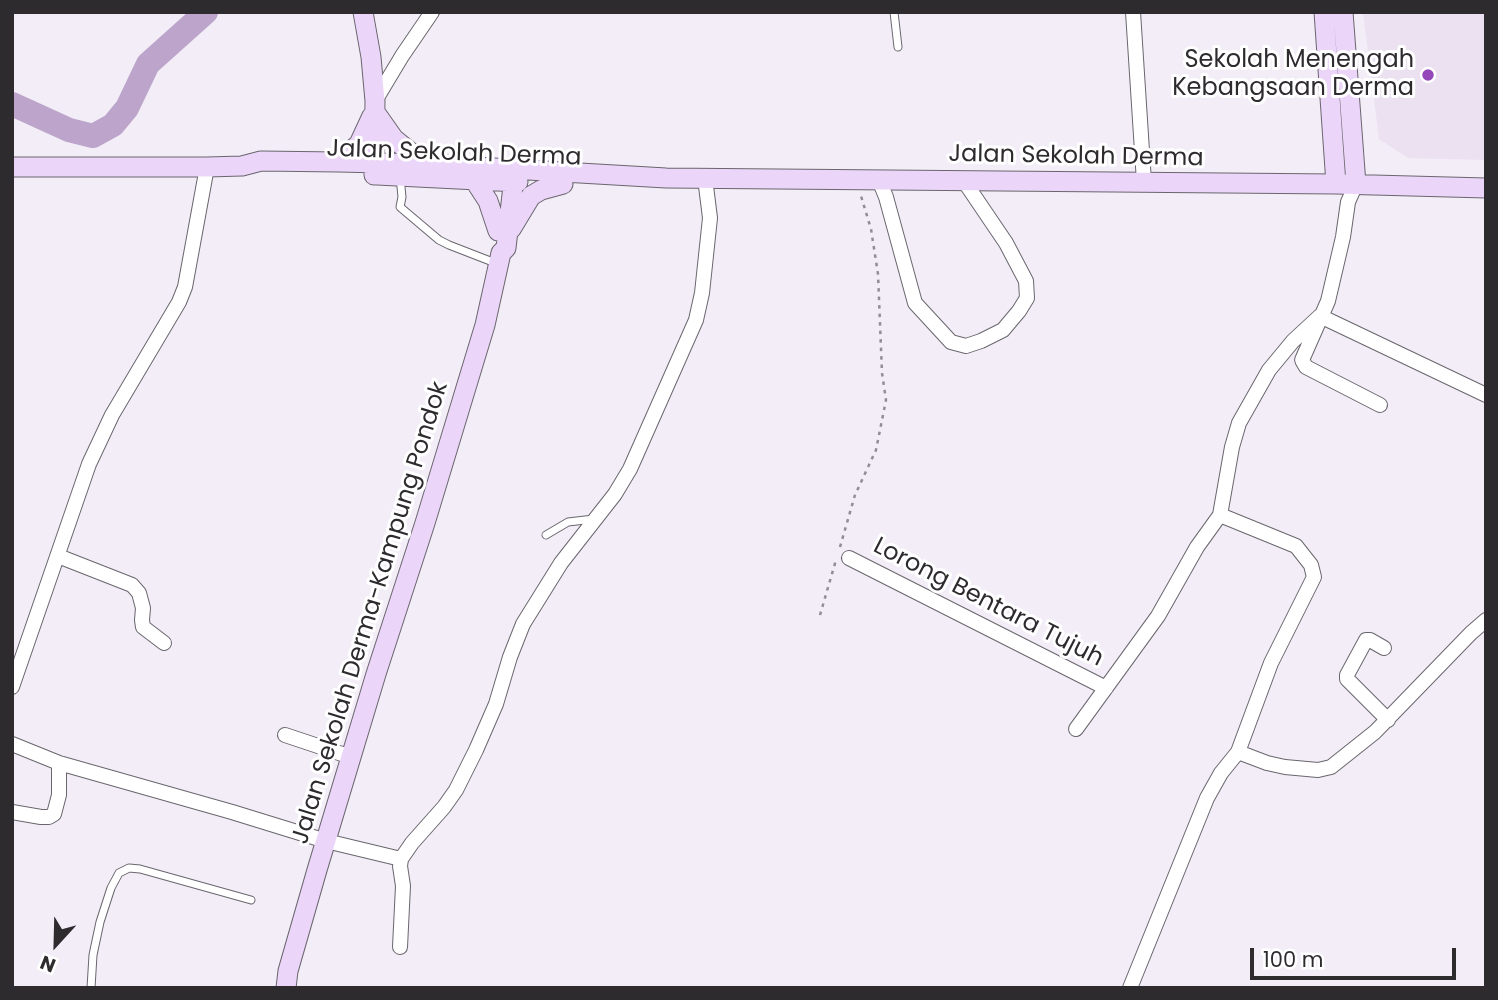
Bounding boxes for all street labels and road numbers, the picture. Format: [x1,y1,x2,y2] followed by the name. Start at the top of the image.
[326,135,582,173] street label: Jalan Sekolah Derma
[948,140,1204,174] street label: Jalan Sekolah Derma
[287,378,455,848] street label: Jalan Sekolah Derma-Kampung Pondok
[868,532,1108,674] street label: Lorong Bentara Tujuh

